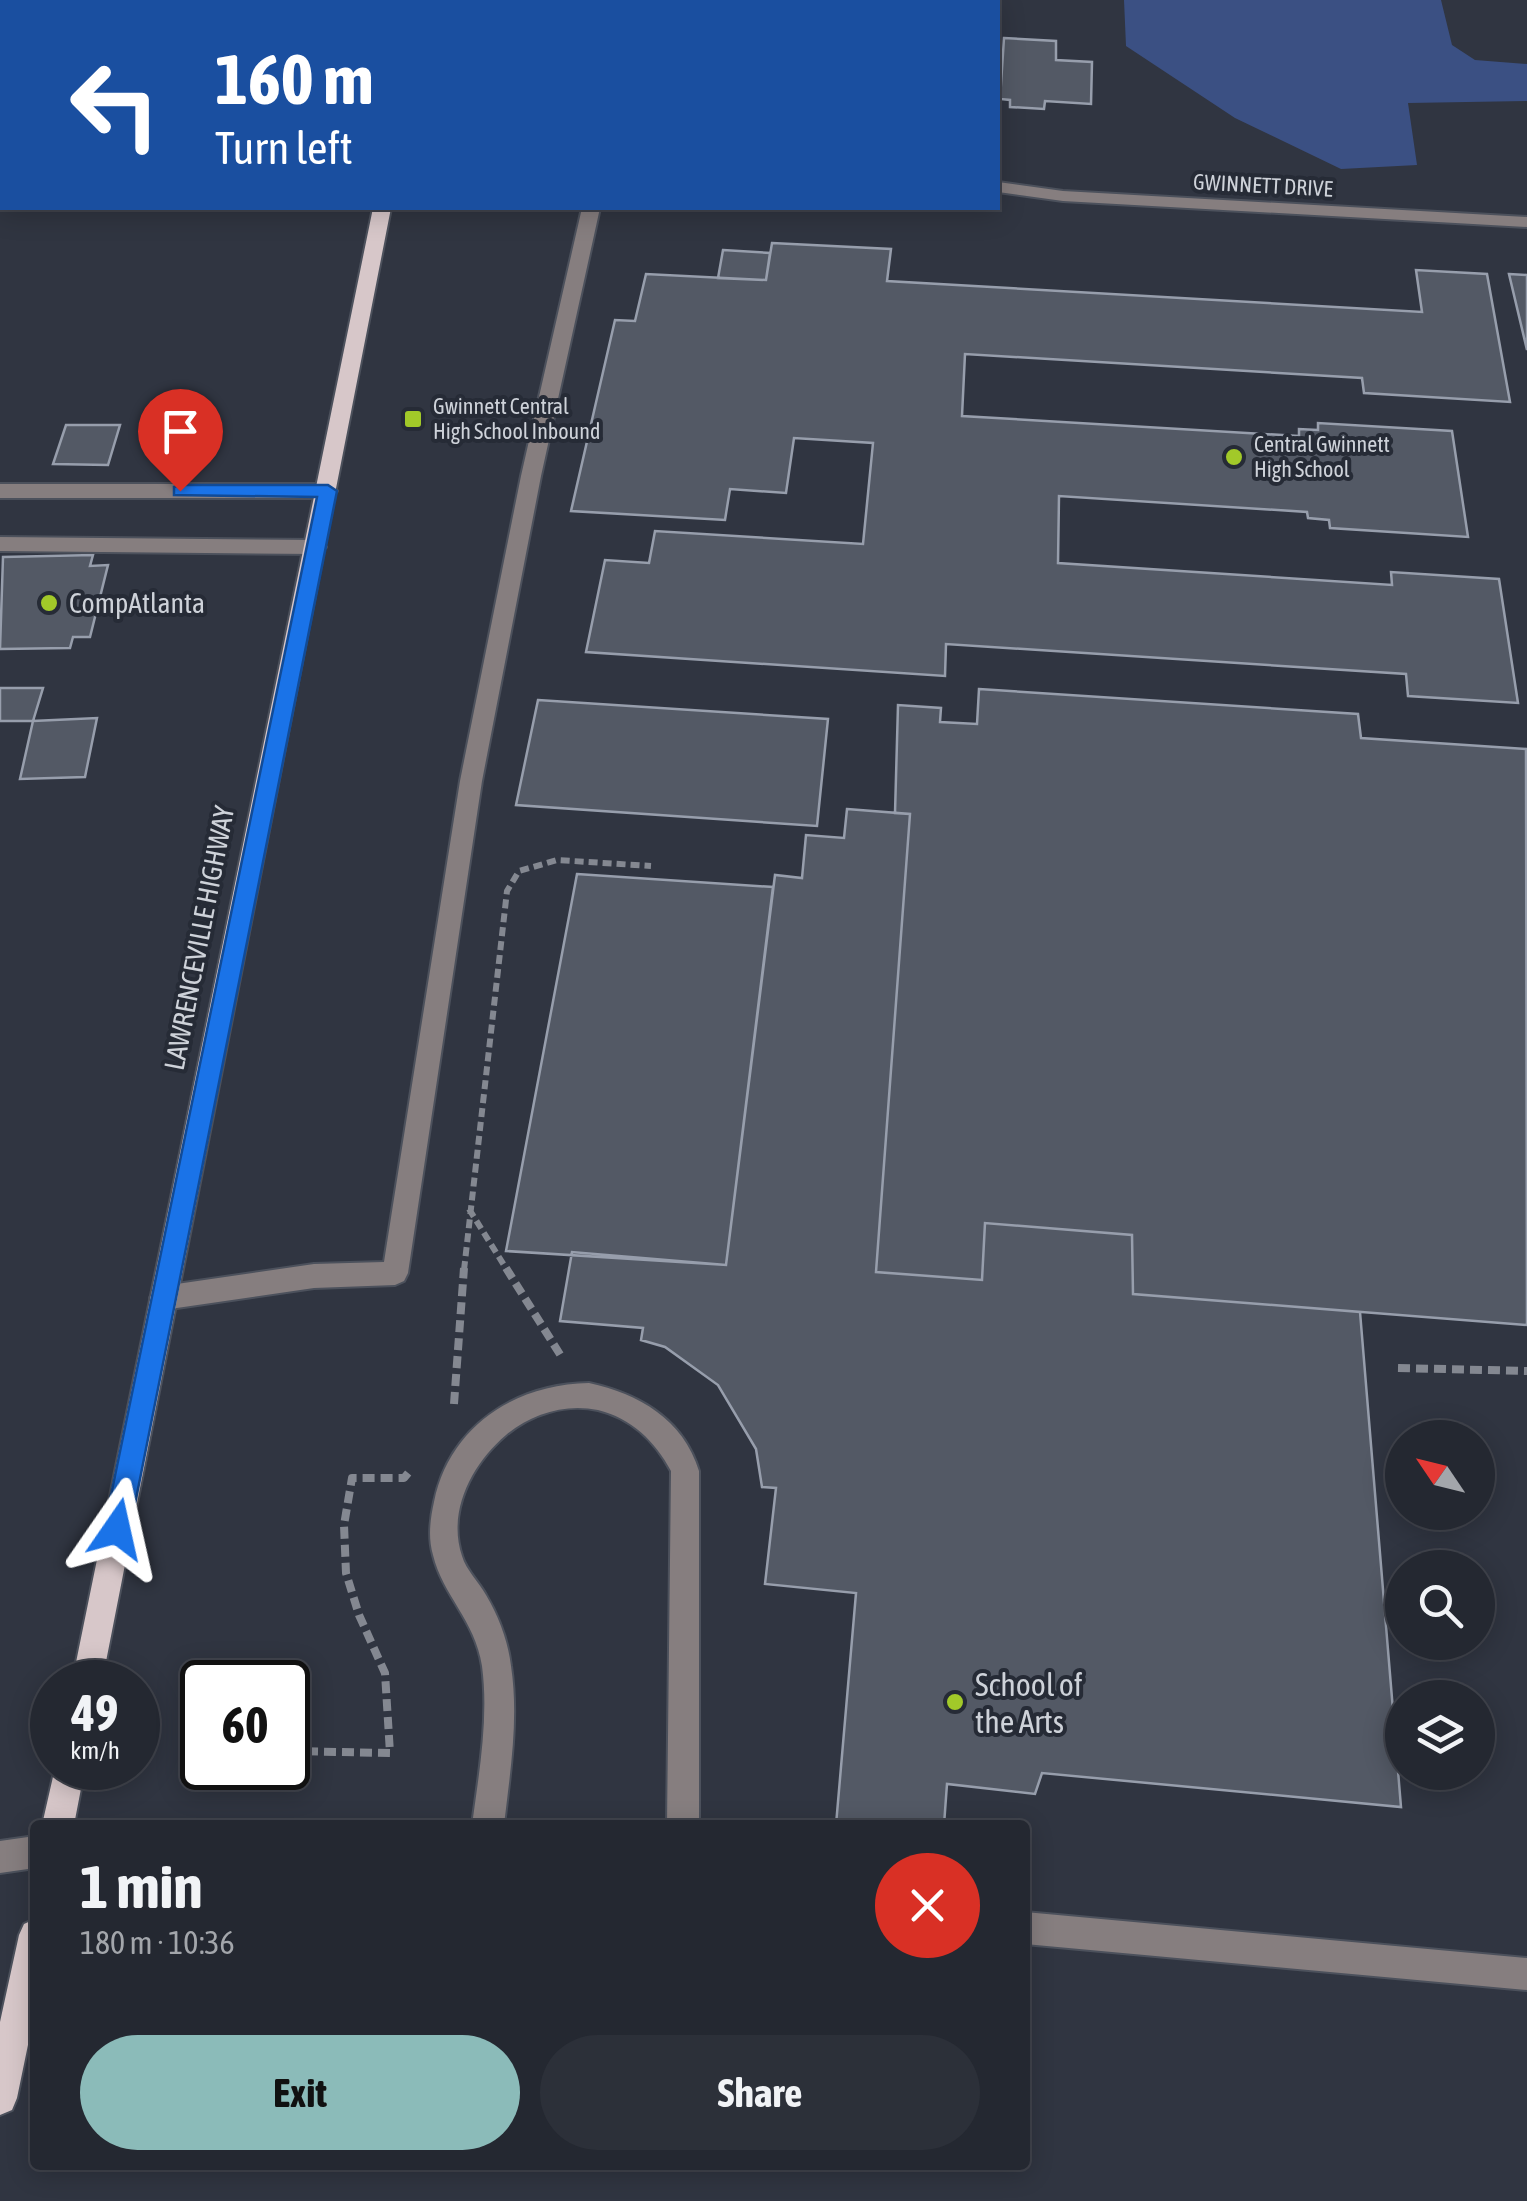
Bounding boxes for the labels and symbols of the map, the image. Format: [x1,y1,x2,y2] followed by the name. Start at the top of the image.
[1192,168,1334,202] street label: GWINNETT DRIVE
[138,389,223,492] pin
[433,393,600,444] place label: Gwinnett Central High School Inbound
[402,408,424,430] marker: Gwinnett Central High School Inbound
[1254,431,1390,482] place label: Central Gwinnett High School
[1223,446,1245,468] marker: Central Gwinnett High School
[69,587,205,619] place label: CompAtlanta
[38,592,60,614] marker: CompAtlanta
[158,803,240,1073] street label: LAWRENCEVILLE HIGHWAY
[1385,1420,1495,1530] north arrow
[65,1477,169,1581] position arrow
[180,1660,310,1790] speed limit sign: 60
[975,1666,1083,1740] place label: School of the Arts
[944,1691,966,1713] marker: School of the Arts

